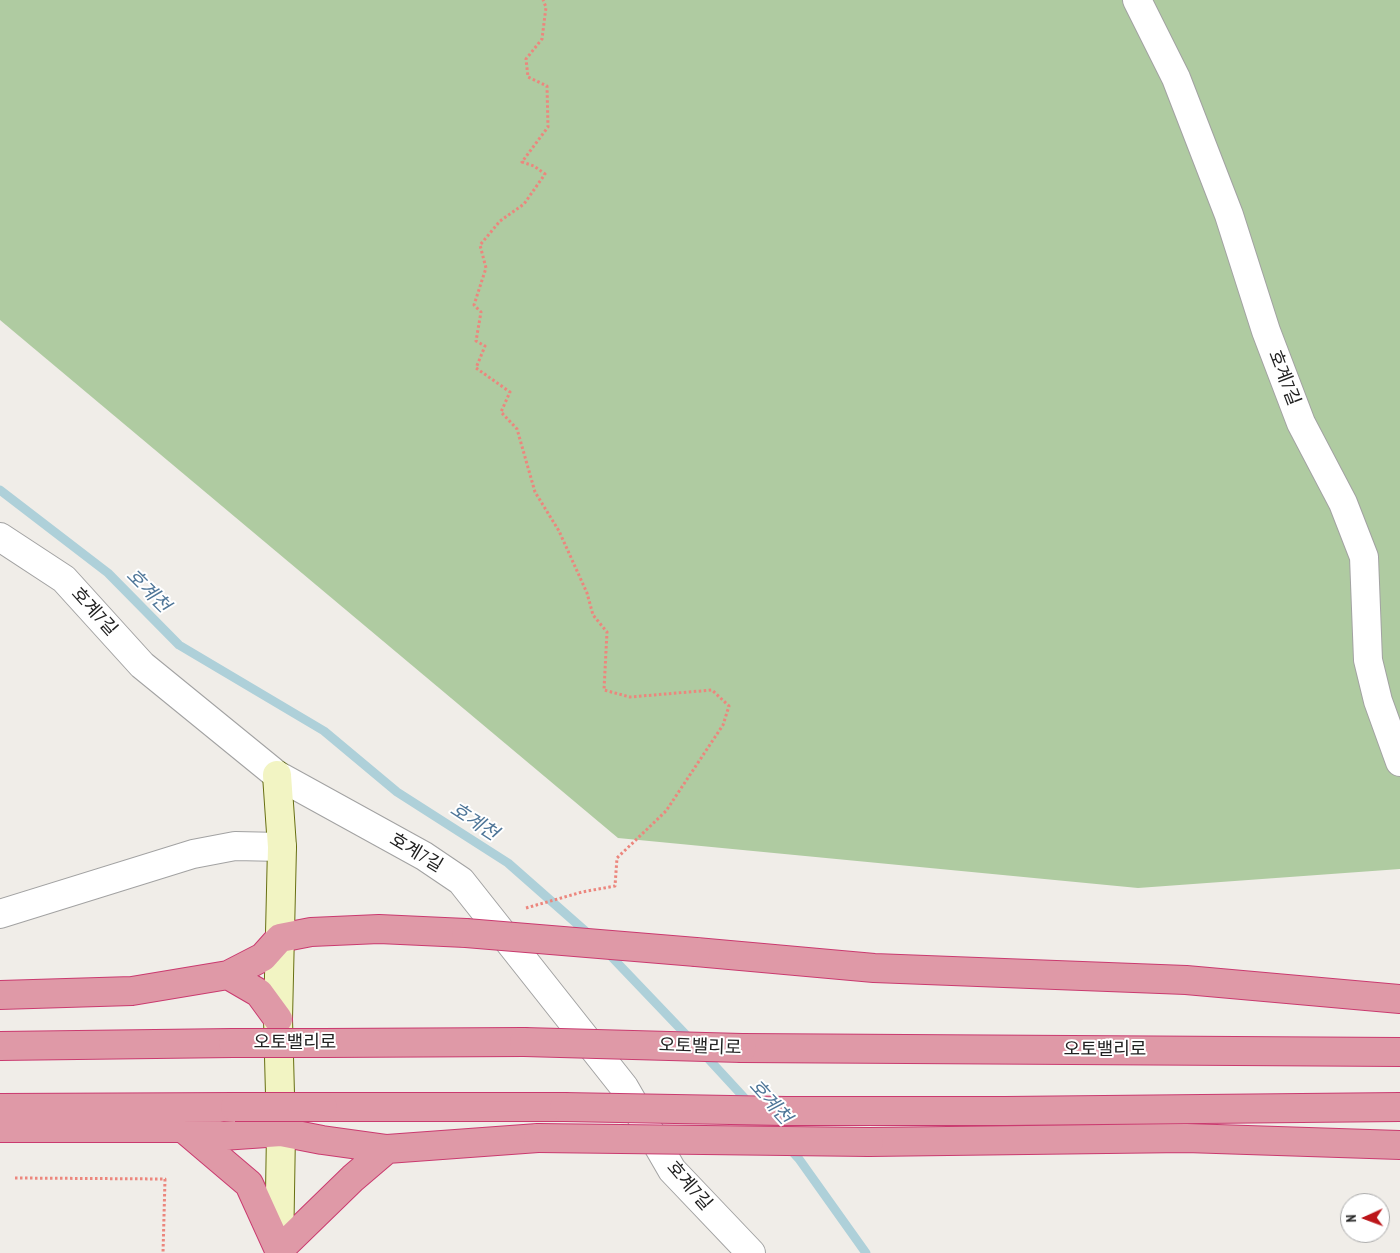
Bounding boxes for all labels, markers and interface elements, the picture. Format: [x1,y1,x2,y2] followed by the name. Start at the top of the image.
[1264,347,1304,409] street label: 호계7길
[121,564,175,618] water label: 호계천
[67,583,121,641] street label: 호계7길
[446,798,502,846] water label: 호계천
[386,829,446,877] street label: 호계7길
[254,1032,336,1054] street label: 오토밸리로
[658,1035,742,1059] street label: 오토밸리로
[1064,1039,1146,1061] street label: 오토밸리로
[744,1075,796,1129] water label: 호계천
[662,1157,716,1215] street label: 호계7길
[1340,1193,1390,1243] north arrow
[1342,1214,1360,1223] text: N

